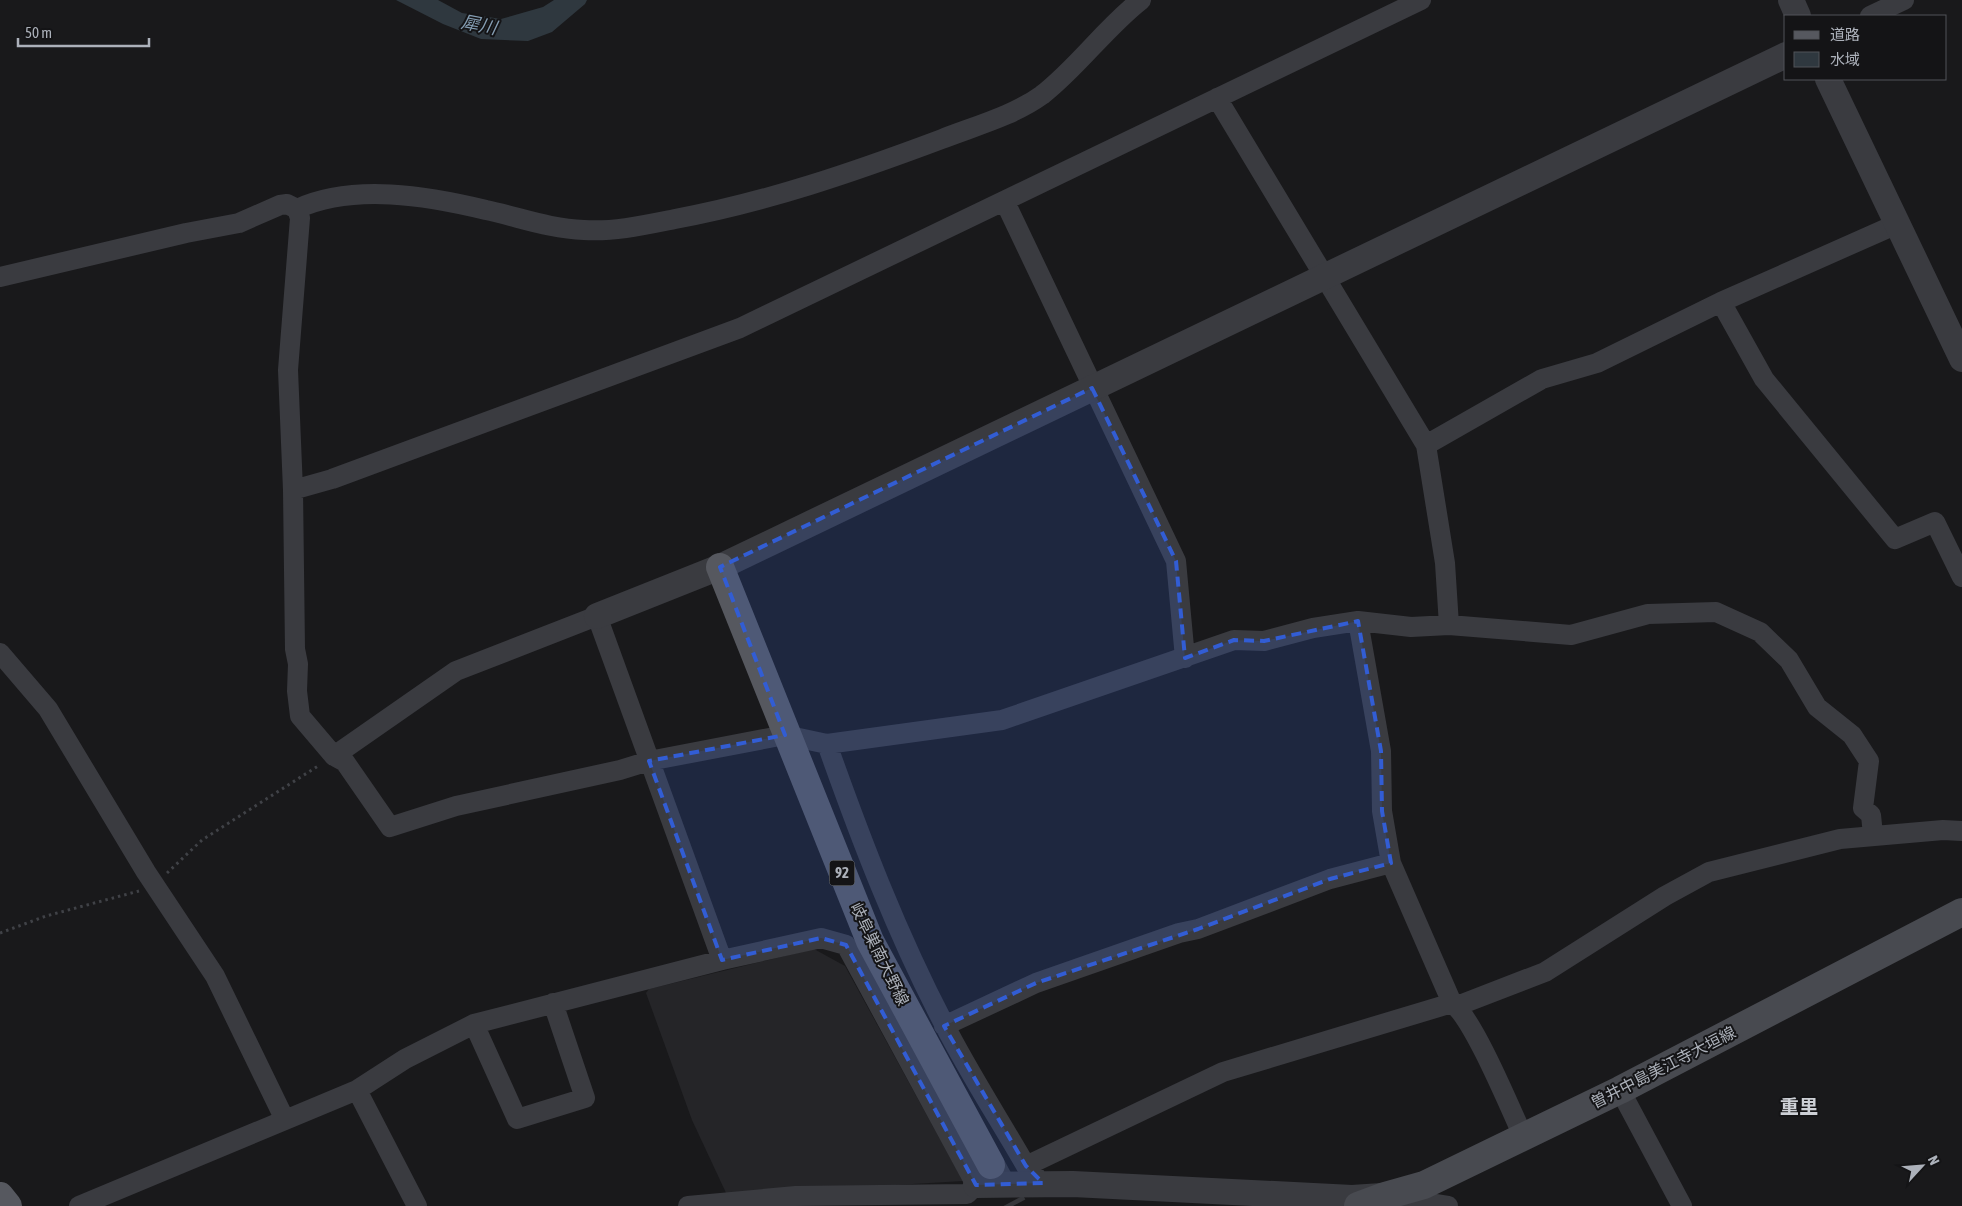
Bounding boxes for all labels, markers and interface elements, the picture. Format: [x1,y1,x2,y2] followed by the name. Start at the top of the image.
[459,11,501,39] water label: 犀川
[18,15,149,47] scale bar
[1784,15,1947,80] legend
[25,24,52,41] text: 50 m
[1830,26,1860,43] text: 道路
[1830,51,1860,68] text: 水域
[830,860,854,886] road number: 92
[847,900,913,1008] street label: 岐阜巣南大野線
[1588,1023,1738,1111] street label: 曽井中島美江寺大垣線
[1780,1095,1818,1117] district label: 重里
[1897,1141,1947,1191] north arrow
[1925,1153,1943,1168] text: N

